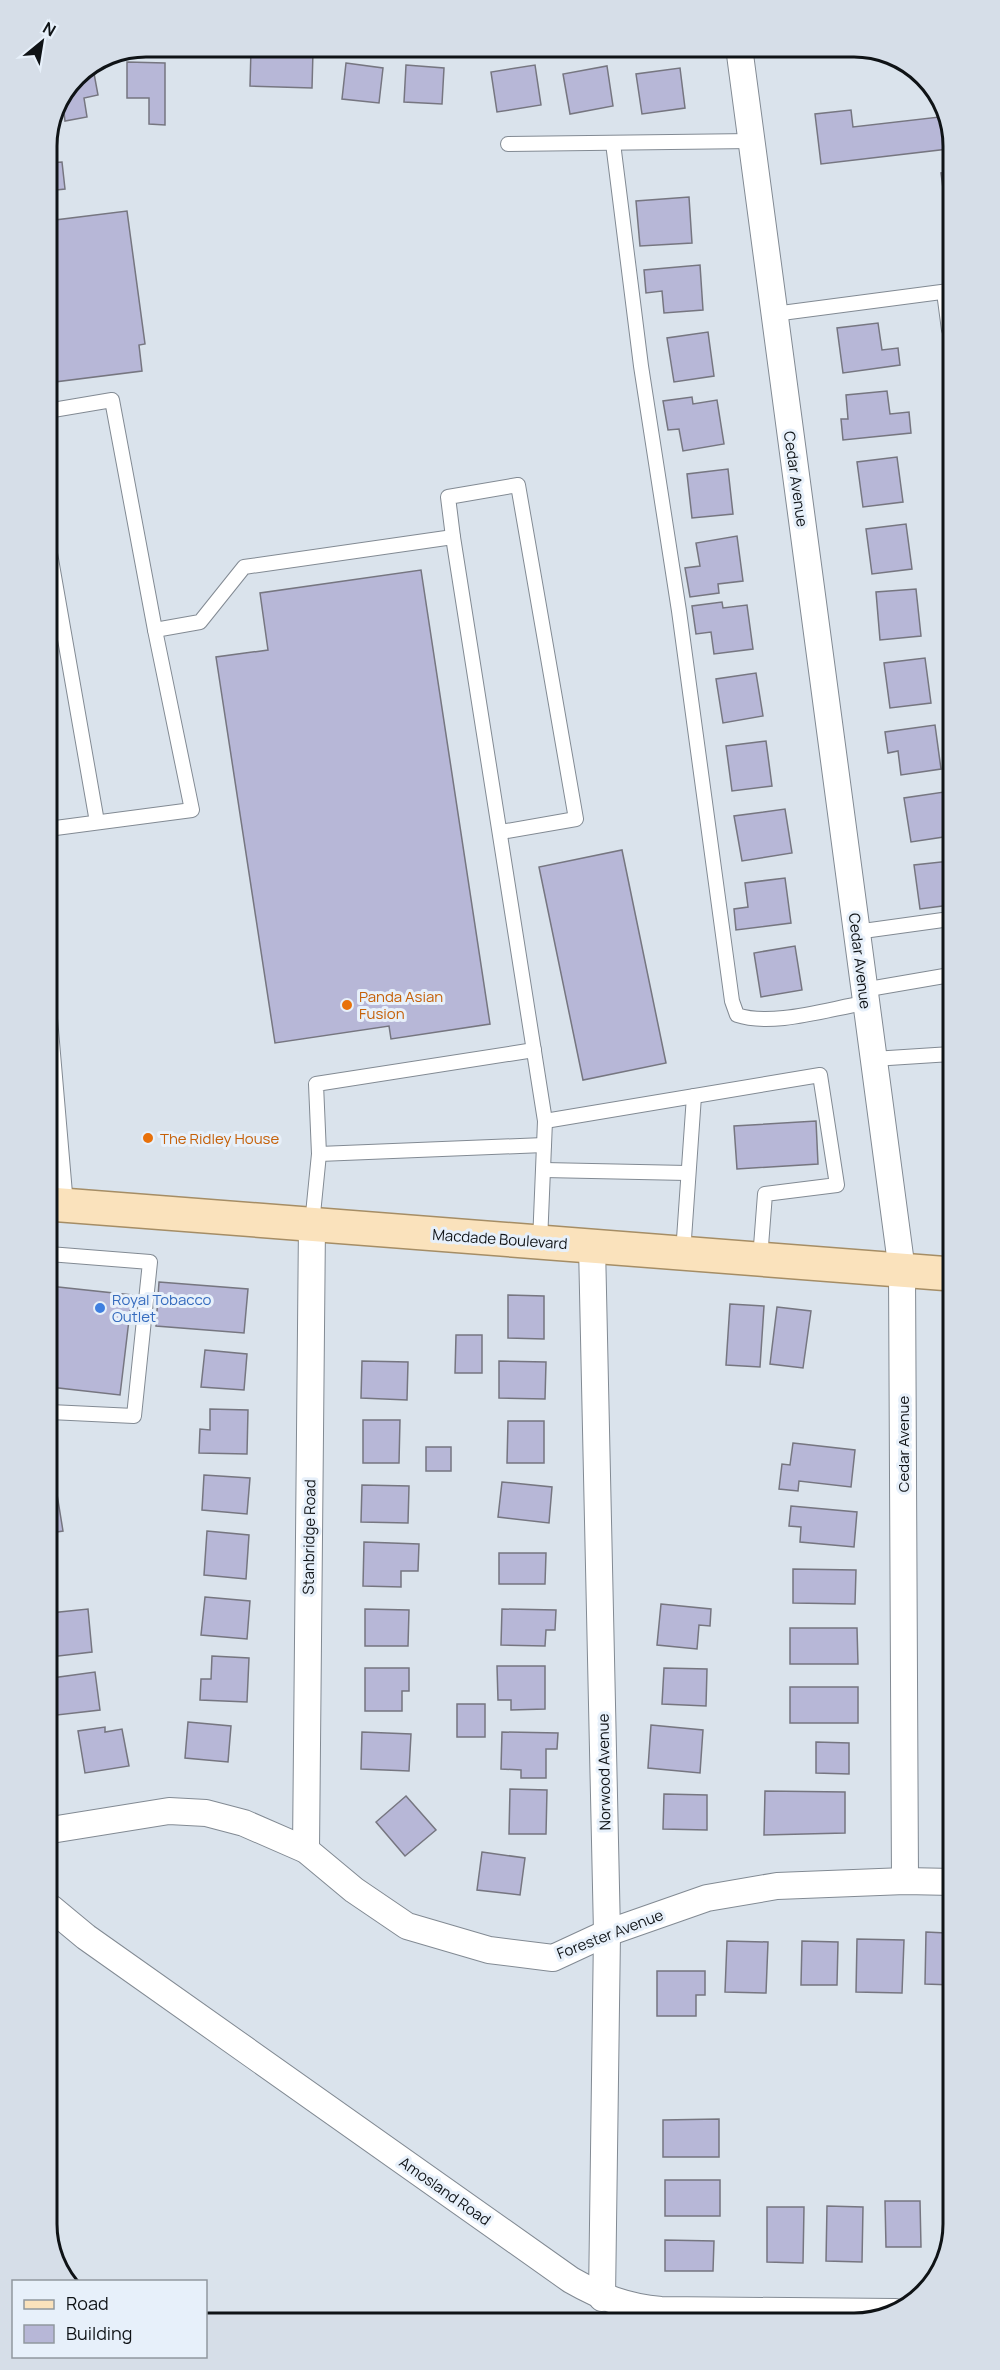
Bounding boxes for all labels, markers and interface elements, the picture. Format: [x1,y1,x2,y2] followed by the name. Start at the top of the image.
[12,12,72,72] north arrow
[39,17,60,41] text: N
[779,430,813,528] street label: Cedar Avenue
[844,912,876,1010] street label: Cedar Avenue
[359,986,443,1024] place label: Panda Asian Fusion
[340,998,354,1012] marker: Panda Asian Fusion
[160,1128,279,1149] place label: The Ridley House
[141,1131,155,1145] marker: The Ridley House
[432,1224,568,1254] street label: Macdade Boulevard
[112,1289,211,1327] place label: Royal Tobacco Outlet
[93,1301,107,1315] marker: Royal Tobacco Outlet
[893,1396,914,1492] street label: Cedar Avenue
[297,1479,321,1595] street label: Stanbridge Road
[592,1713,616,1831] street label: Norwood Avenue
[554,1904,666,1964] street label: Forester Avenue
[395,2152,495,2230] street label: Amosland Road
[12,2280,207,2358] legend
[66,2291,109,2315] text: Road
[66,2321,132,2345] text: Building

